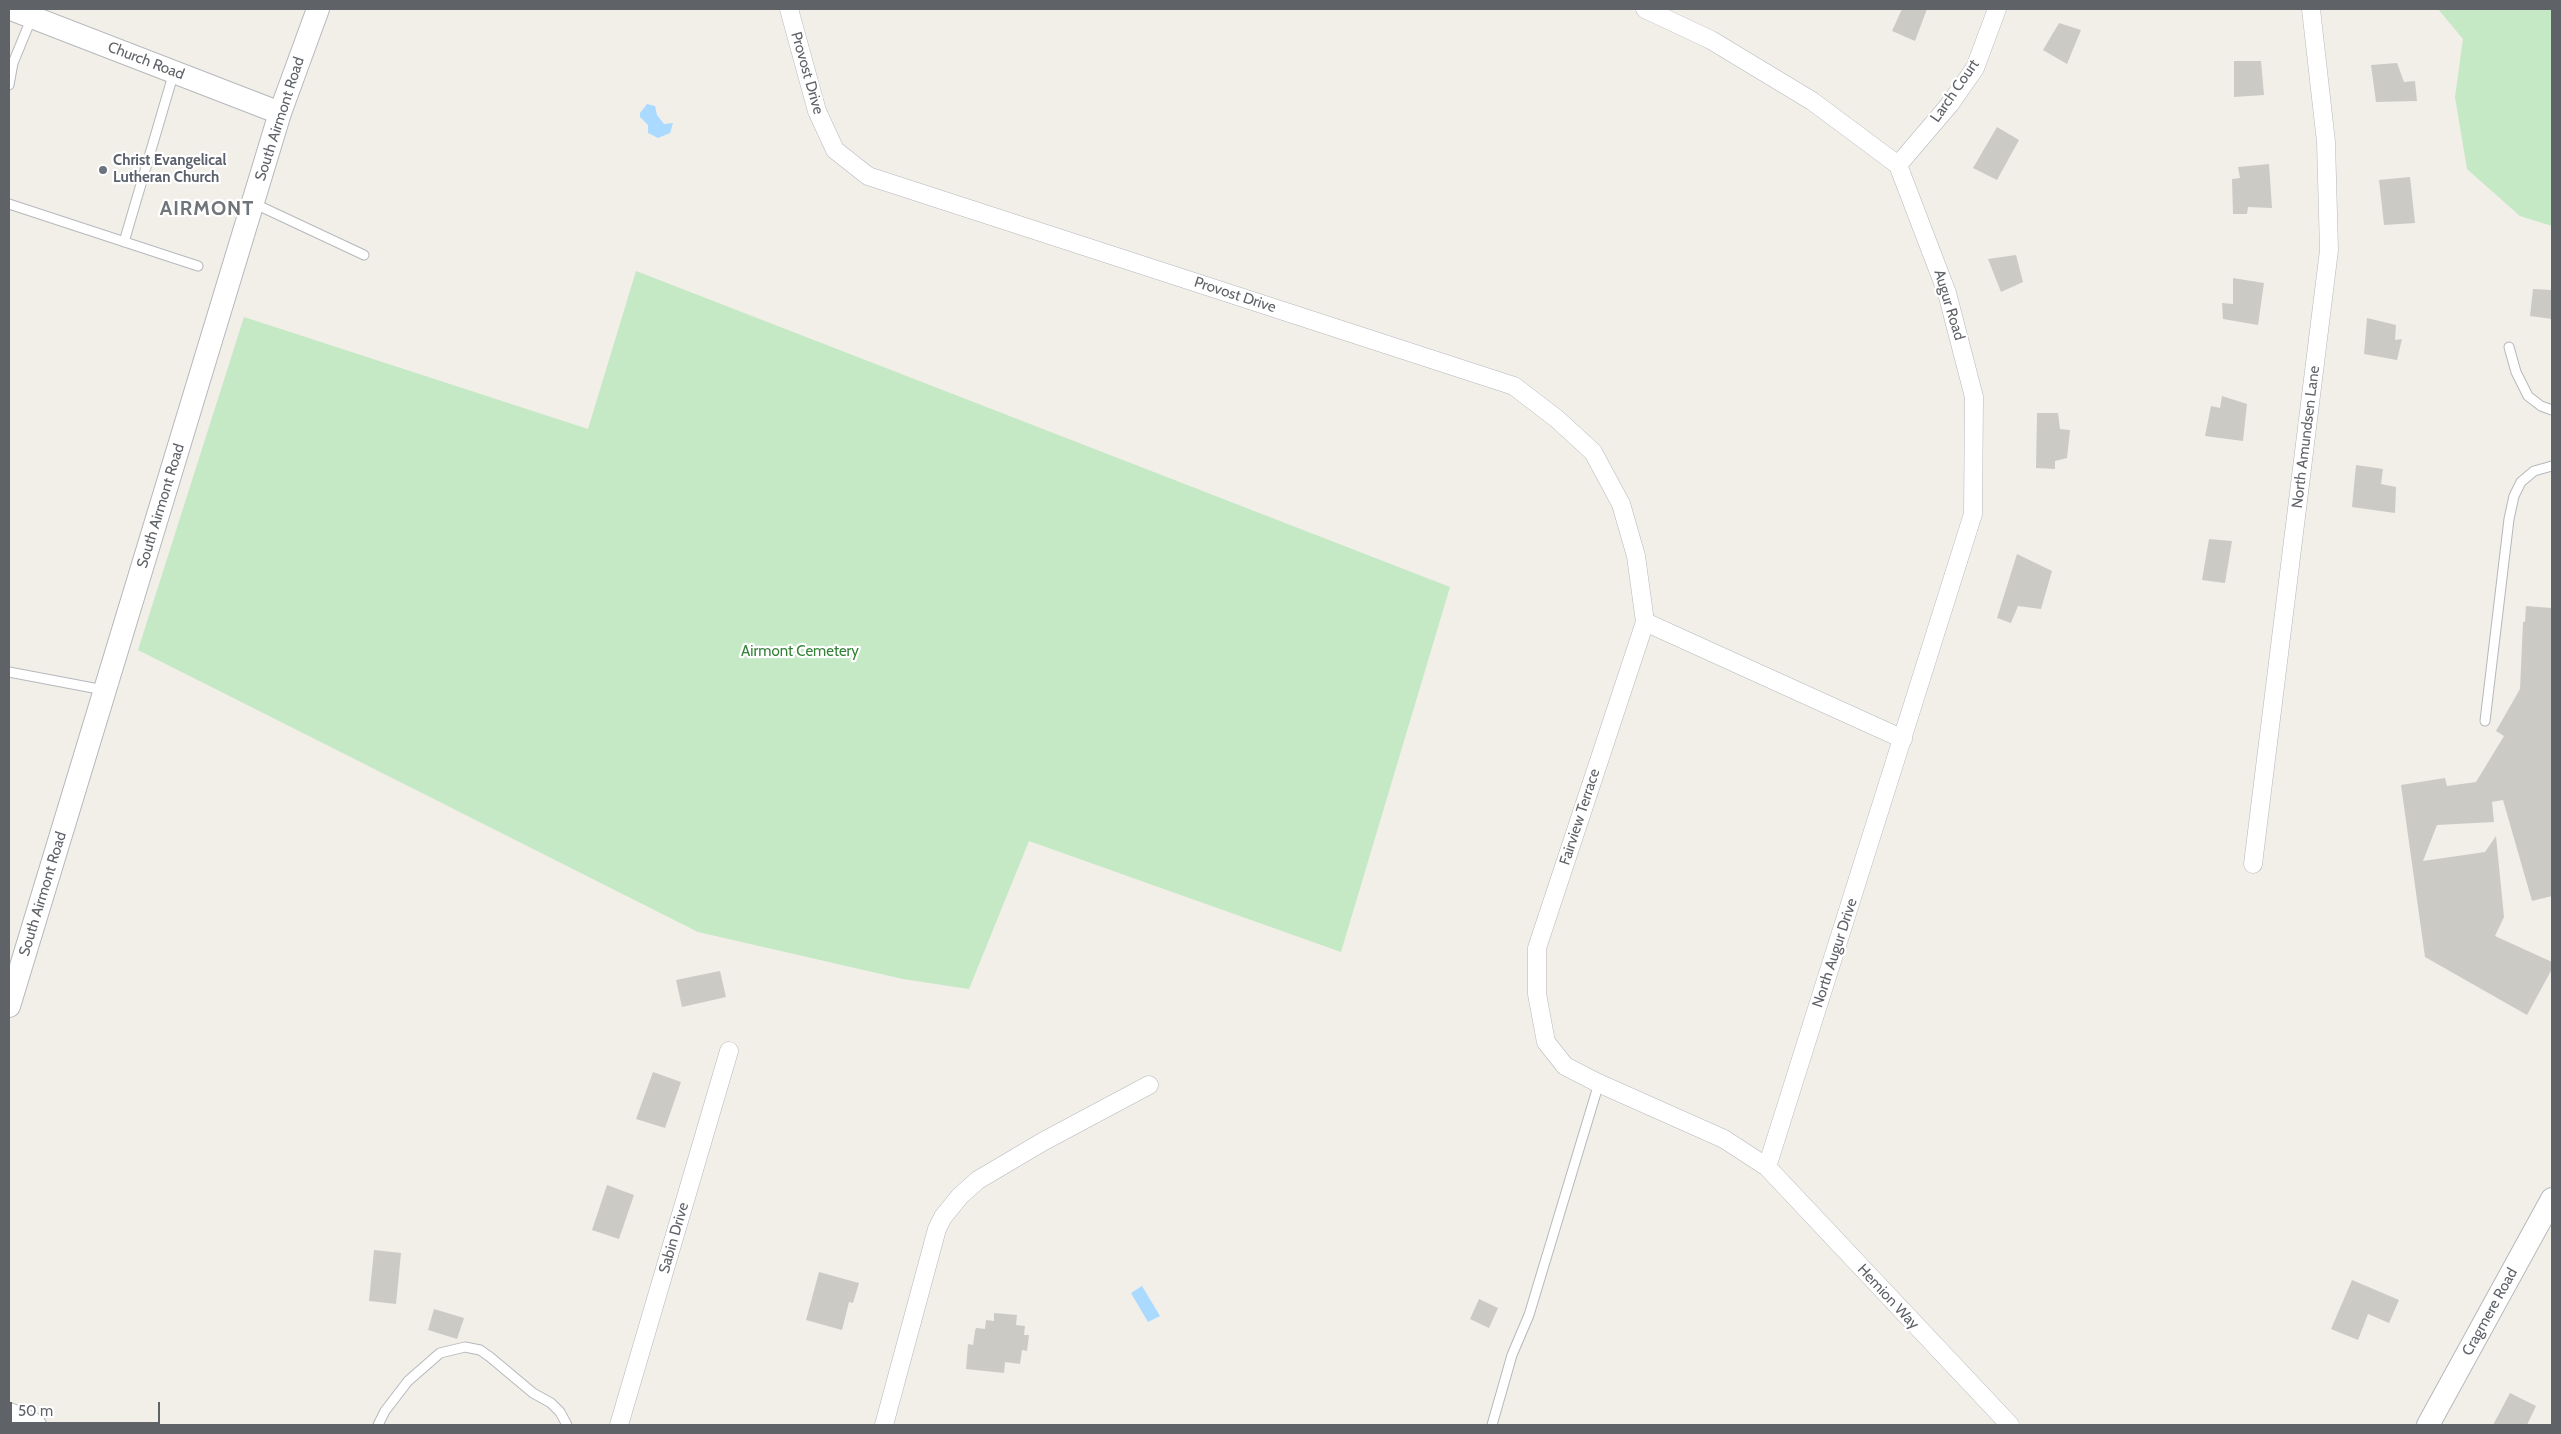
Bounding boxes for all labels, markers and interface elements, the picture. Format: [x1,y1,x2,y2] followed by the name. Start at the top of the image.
[787,30,827,116] street label: Provost Drive
[105,38,187,84] street label: Church Road
[251,55,309,183] street label: South Airmont Road
[1927,56,1983,126] street label: Larch Court
[113,152,226,187] place label: Christ Evangelical Lutheran Church
[97,164,109,176] marker: Christ Evangelical Lutheran Church
[159,197,255,221] district label: AIRMONT
[1930,268,1968,342] street label: Augur Road
[1192,273,1278,317] street label: Provost Drive
[2288,365,2324,509] street label: North Amundsen Lane
[134,442,188,570] street label: South Airmont Road
[741,643,859,661] park label: Airmont Cemetery
[1556,767,1604,867] street label: Fairview Terrace
[16,830,70,958] street label: South Airmont Road
[1809,896,1861,1010] street label: North Augur Drive
[655,1200,693,1276] street label: Sabin Drive
[1853,1261,1923,1333] street label: Hemion Way
[2459,1265,2521,1359] street label: Cragmere Road
[12,1392,162,1424] scale bar
[18,1402,53,1420] text: 50 m

